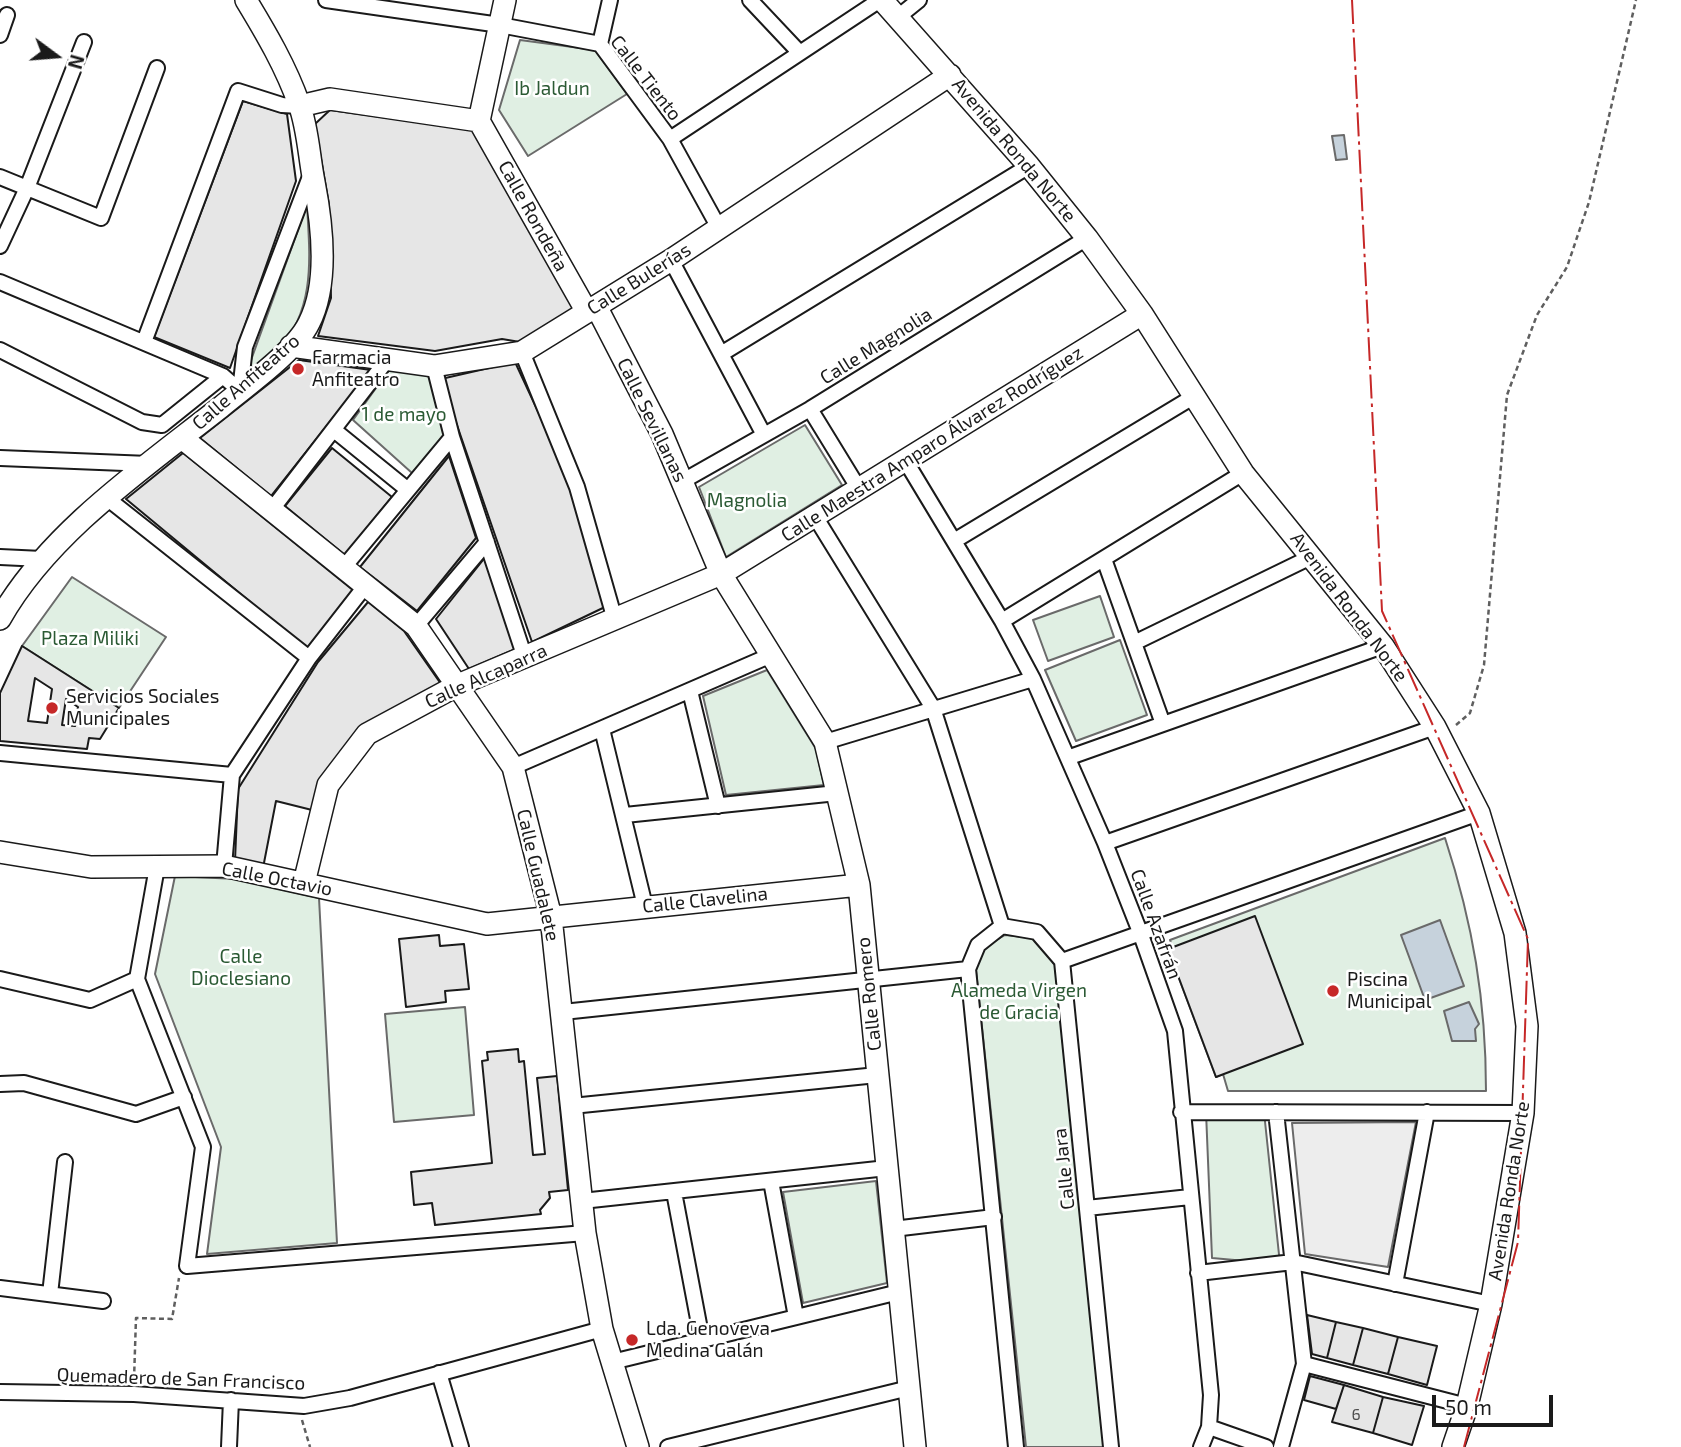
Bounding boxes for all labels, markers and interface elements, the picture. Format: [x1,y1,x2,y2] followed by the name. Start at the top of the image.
[21,21,91,91] north arrow
[606,31,686,125] street label: Calle Tiento
[64,52,90,72] text: N
[947,73,1081,227] street label: Avenida Ronda Norte
[514,78,590,100] park label: Ib Jaldun
[493,157,573,275] street label: Calle Rondeña
[583,238,695,320] street label: Calle Bulerías
[816,303,936,389] street label: Calle Magnolia
[188,329,304,435] street label: Calle Anfiteatro
[777,341,1087,547] street label: Calle Maestra Amparo Álvarez Rodríguez
[312,347,400,391] place label: Farmacia Anfiteatro
[612,354,692,486] street label: Calle Sevillanas
[290,361,306,377] marker: Farmacia Anfiteatro
[362,404,446,426] park label: 1 de mayo
[707,490,787,512] park label: Magnolia
[1285,528,1413,686] street label: Avenida Ronda Norte
[41,628,139,650] park label: Plaza Miliki
[421,639,551,713] street label: Calle Alcaparra
[66,686,219,730] place label: Servicios Sociales Municipales
[44,700,60,716] marker: Servicios Sociales Municipales
[512,807,564,943] street label: Calle Guadalete
[220,857,334,901] street label: Calle Octavio
[1126,866,1186,982] street label: Calle Azafrán
[641,882,769,918] street label: Calle Clavelina
[852,936,886,1052] street label: Calle Romero
[191,946,291,990] park label: Calle Dioclesiano
[1347,969,1431,1013] place label: Piscina Municipal
[951,980,1087,1024] park label: Alameda Virgen de Gracia
[1325,983,1341,999] marker: Piscina Municipal
[1484,1100,1534,1282] street label: Avenida Ronda Norte
[1048,1127,1080,1211] street label: Calle Jara
[646,1318,770,1362] place label: Lda. Genoveva Medina Galán
[624,1332,640,1348] marker: Lda. Genoveva Medina Galán
[56,1363,306,1395] street label: Quemadero de San Francisco
[1436,1380,1557,1424] scale bar
[1445,1394,1492,1419] text: 50 m
[1351,1405,1361,1425] house number: 6

